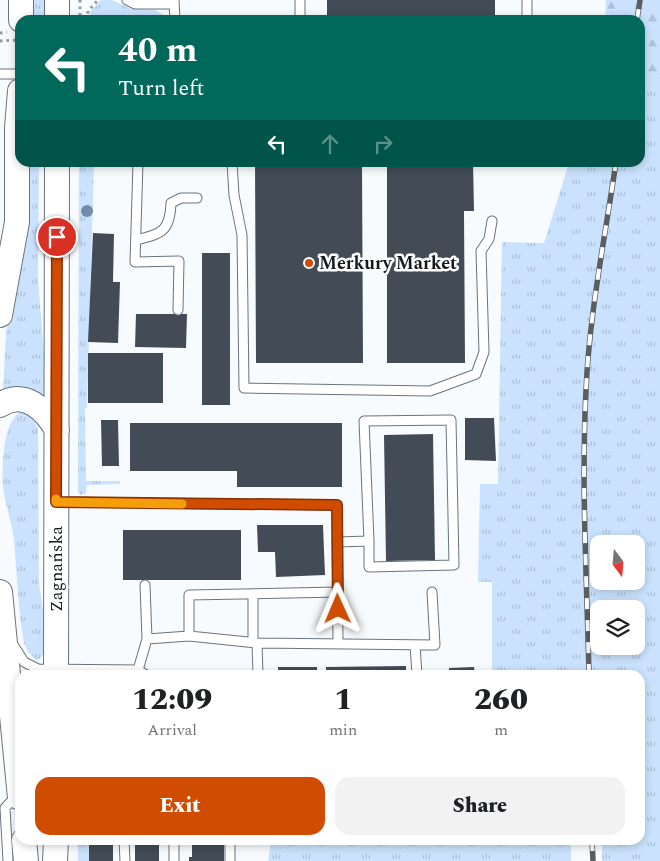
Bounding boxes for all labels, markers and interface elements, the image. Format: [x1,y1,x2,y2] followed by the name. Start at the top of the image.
[118,24,198,77] text: 40 m
[35,35,100,100] icon: left
[118,72,204,105] text: Turn left
[263,130,291,158] icon: left
[316,130,344,158] icon: ahead
[369,130,397,158] icon: right
[36,216,78,258] pin
[43,223,71,251] icon: arrive
[319,250,457,277] place label: Merkury Market
[303,257,315,269] marker: Merkury Market
[43,526,70,612] street label: Zagnańska
[590,535,645,590] north arrow
[590,535,645,655] map controls
[311,582,363,634] position arrow
[590,600,645,655] button: layers
[132,677,212,723] text: 12:09
[334,677,352,723] text: 1
[474,677,528,723] text: 260
[147,718,197,742] text: Arrival
[329,718,357,742] text: min
[494,718,508,742] text: m
[35,777,325,835] button: Exit
[335,777,625,835] button: Share

